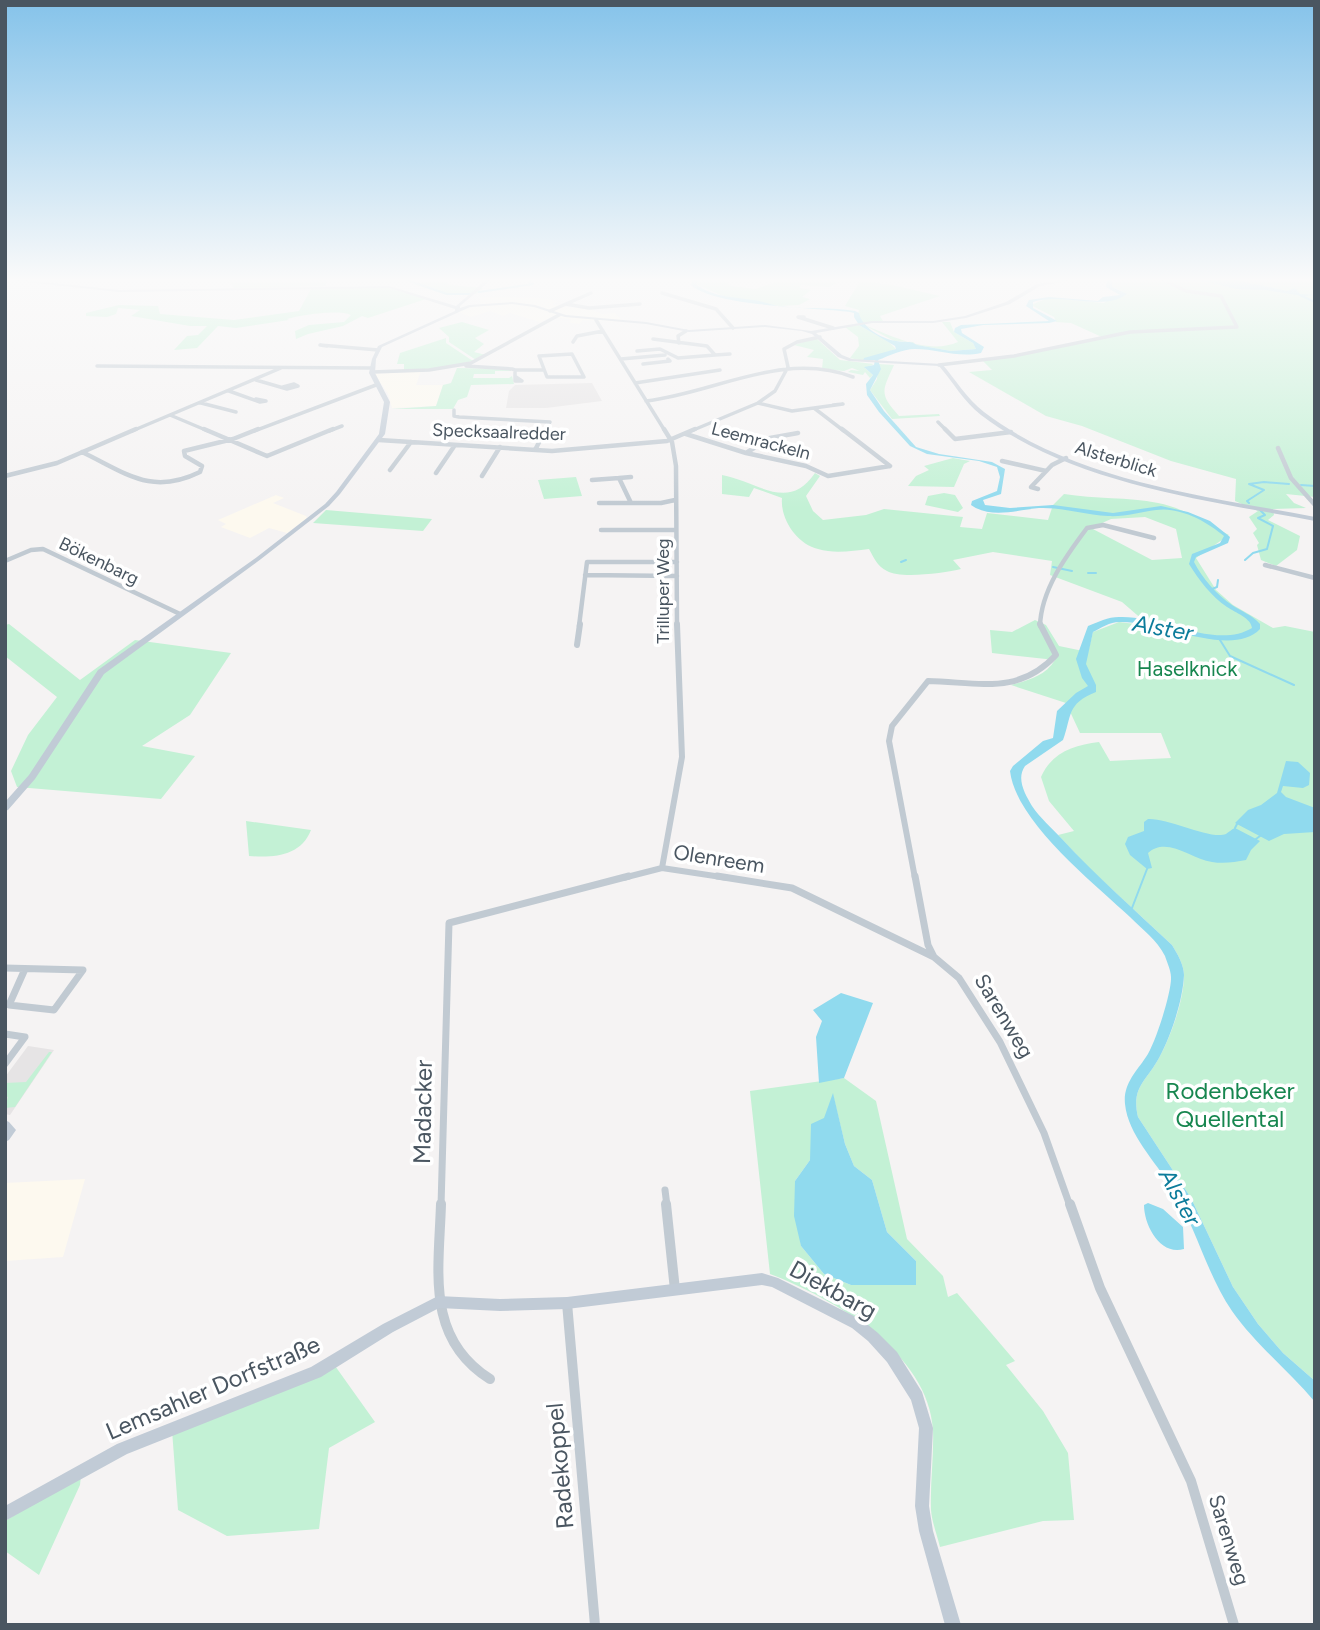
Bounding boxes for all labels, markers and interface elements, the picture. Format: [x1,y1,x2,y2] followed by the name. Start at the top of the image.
[709,417,813,465] street label: Leemrackeln
[432,419,566,445] street label: Specksaalredder
[1072,436,1160,482] street label: Alsterblick
[55,532,143,590] street label: Bökenbarg
[652,538,674,644] street label: Trilluper Weg
[1130,609,1197,647] water label: Alster
[1137,656,1238,681] park label: Haselknick
[672,839,766,878] street label: Olenreem
[970,969,1039,1062] street label: Sarenweg
[407,1060,438,1164] street label: Madacker
[1165,1076,1295,1133] park label: Rodenbeker Quellental
[1153,1163,1208,1231] water label: Alster
[785,1254,882,1325] street label: Diekbarg
[101,1329,324,1446] street label: Lemsahler Dorfstraße
[540,1402,579,1530] street label: Radekoppel
[1204,1491,1255,1588] street label: Sarenweg

